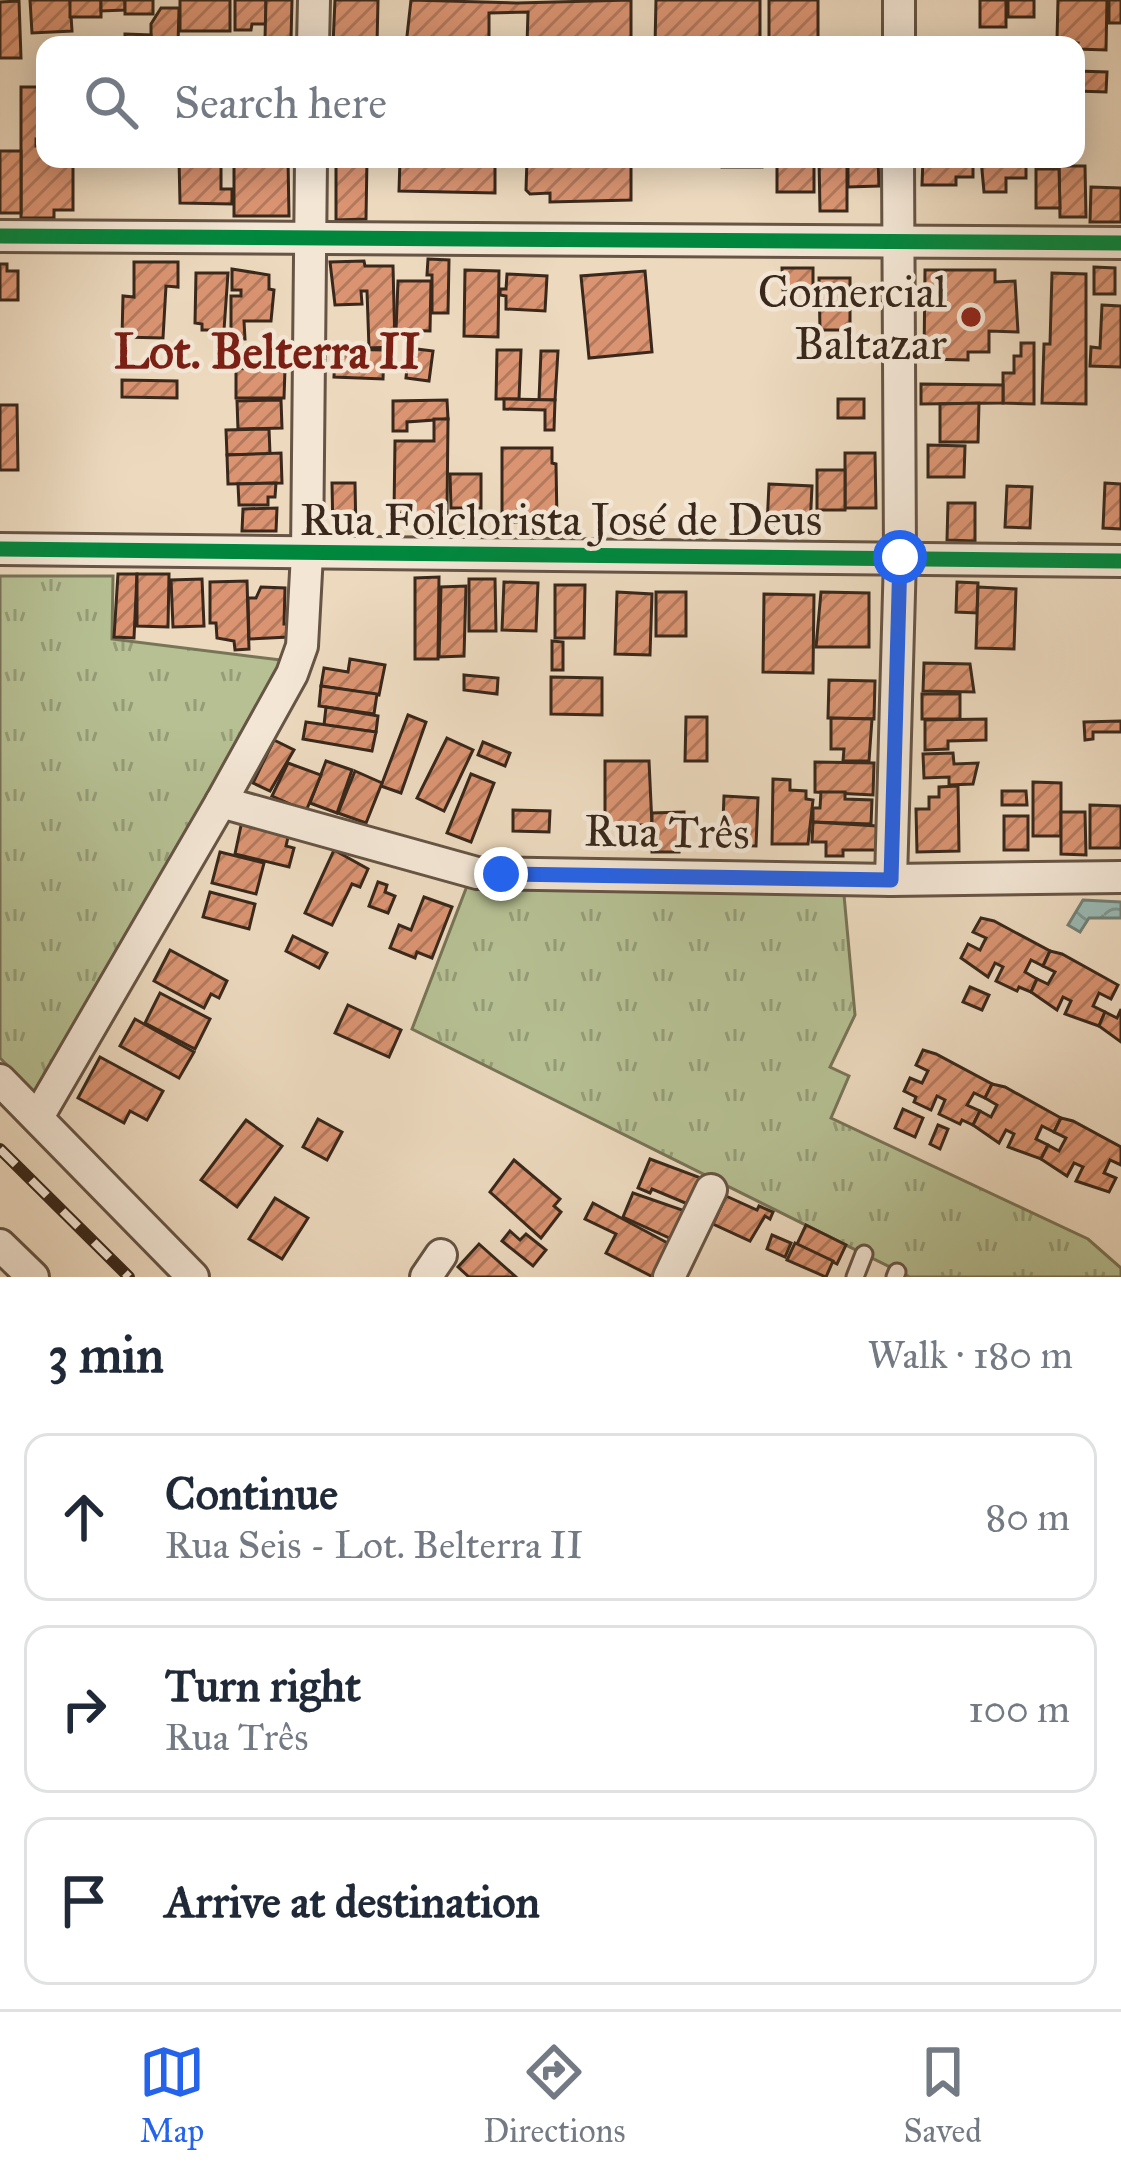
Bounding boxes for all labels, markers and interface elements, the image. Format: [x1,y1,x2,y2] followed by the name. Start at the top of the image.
[36,36,1085,168] search box
[78,69,144,135] icon: search
[174,75,387,130] text: Search here
[758,264,948,371] place label: Comercial Baltazar
[958,304,984,330] marker: Comercial Baltazar
[114,322,420,381] district label: Lot. Belterra II
[300,492,822,547] street label: Rua Folclorista José de Deus
[873,530,927,584] route start
[584,803,750,860] street label: Rua Três
[474,847,528,901] route end
[48,1324,164,1386] text: 3 min
[867,1331,1073,1379] text: Walk · 180 m
[165,1466,338,1521] text: Continue
[51,1484,117,1550] icon: ahead
[985,1493,1070,1541] text: 80 m
[165,1521,583,1569] text: Rua Seis - Lot. Belterra II
[165,1658,361,1713] text: Turn right
[51,1676,117,1742] icon: right
[968,1685,1070,1733] text: 100 m
[165,1713,308,1761] text: Rua Três
[51,1868,117,1934] icon: arrive
[165,1874,540,1929] text: Arrive at destination
[139,2039,205,2151] tab: Map
[483,2039,625,2151] tab: Directions
[904,2039,982,2151] tab: Saved

